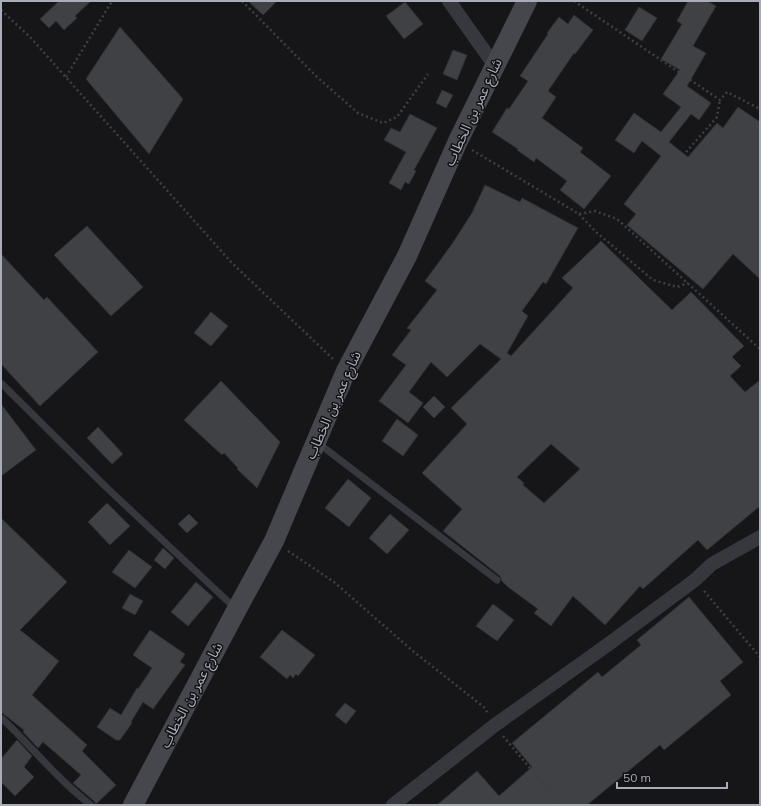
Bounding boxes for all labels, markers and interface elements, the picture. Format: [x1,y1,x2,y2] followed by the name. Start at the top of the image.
[440,55,508,170] street label: شارع عمر بن الخطاب
[301,348,367,463] street label: شارع عمر بن الخطاب
[156,639,228,752] street label: شارع عمر بن الخطاب
[617,764,727,790] scale bar
[623,770,651,785] text: 50 m

